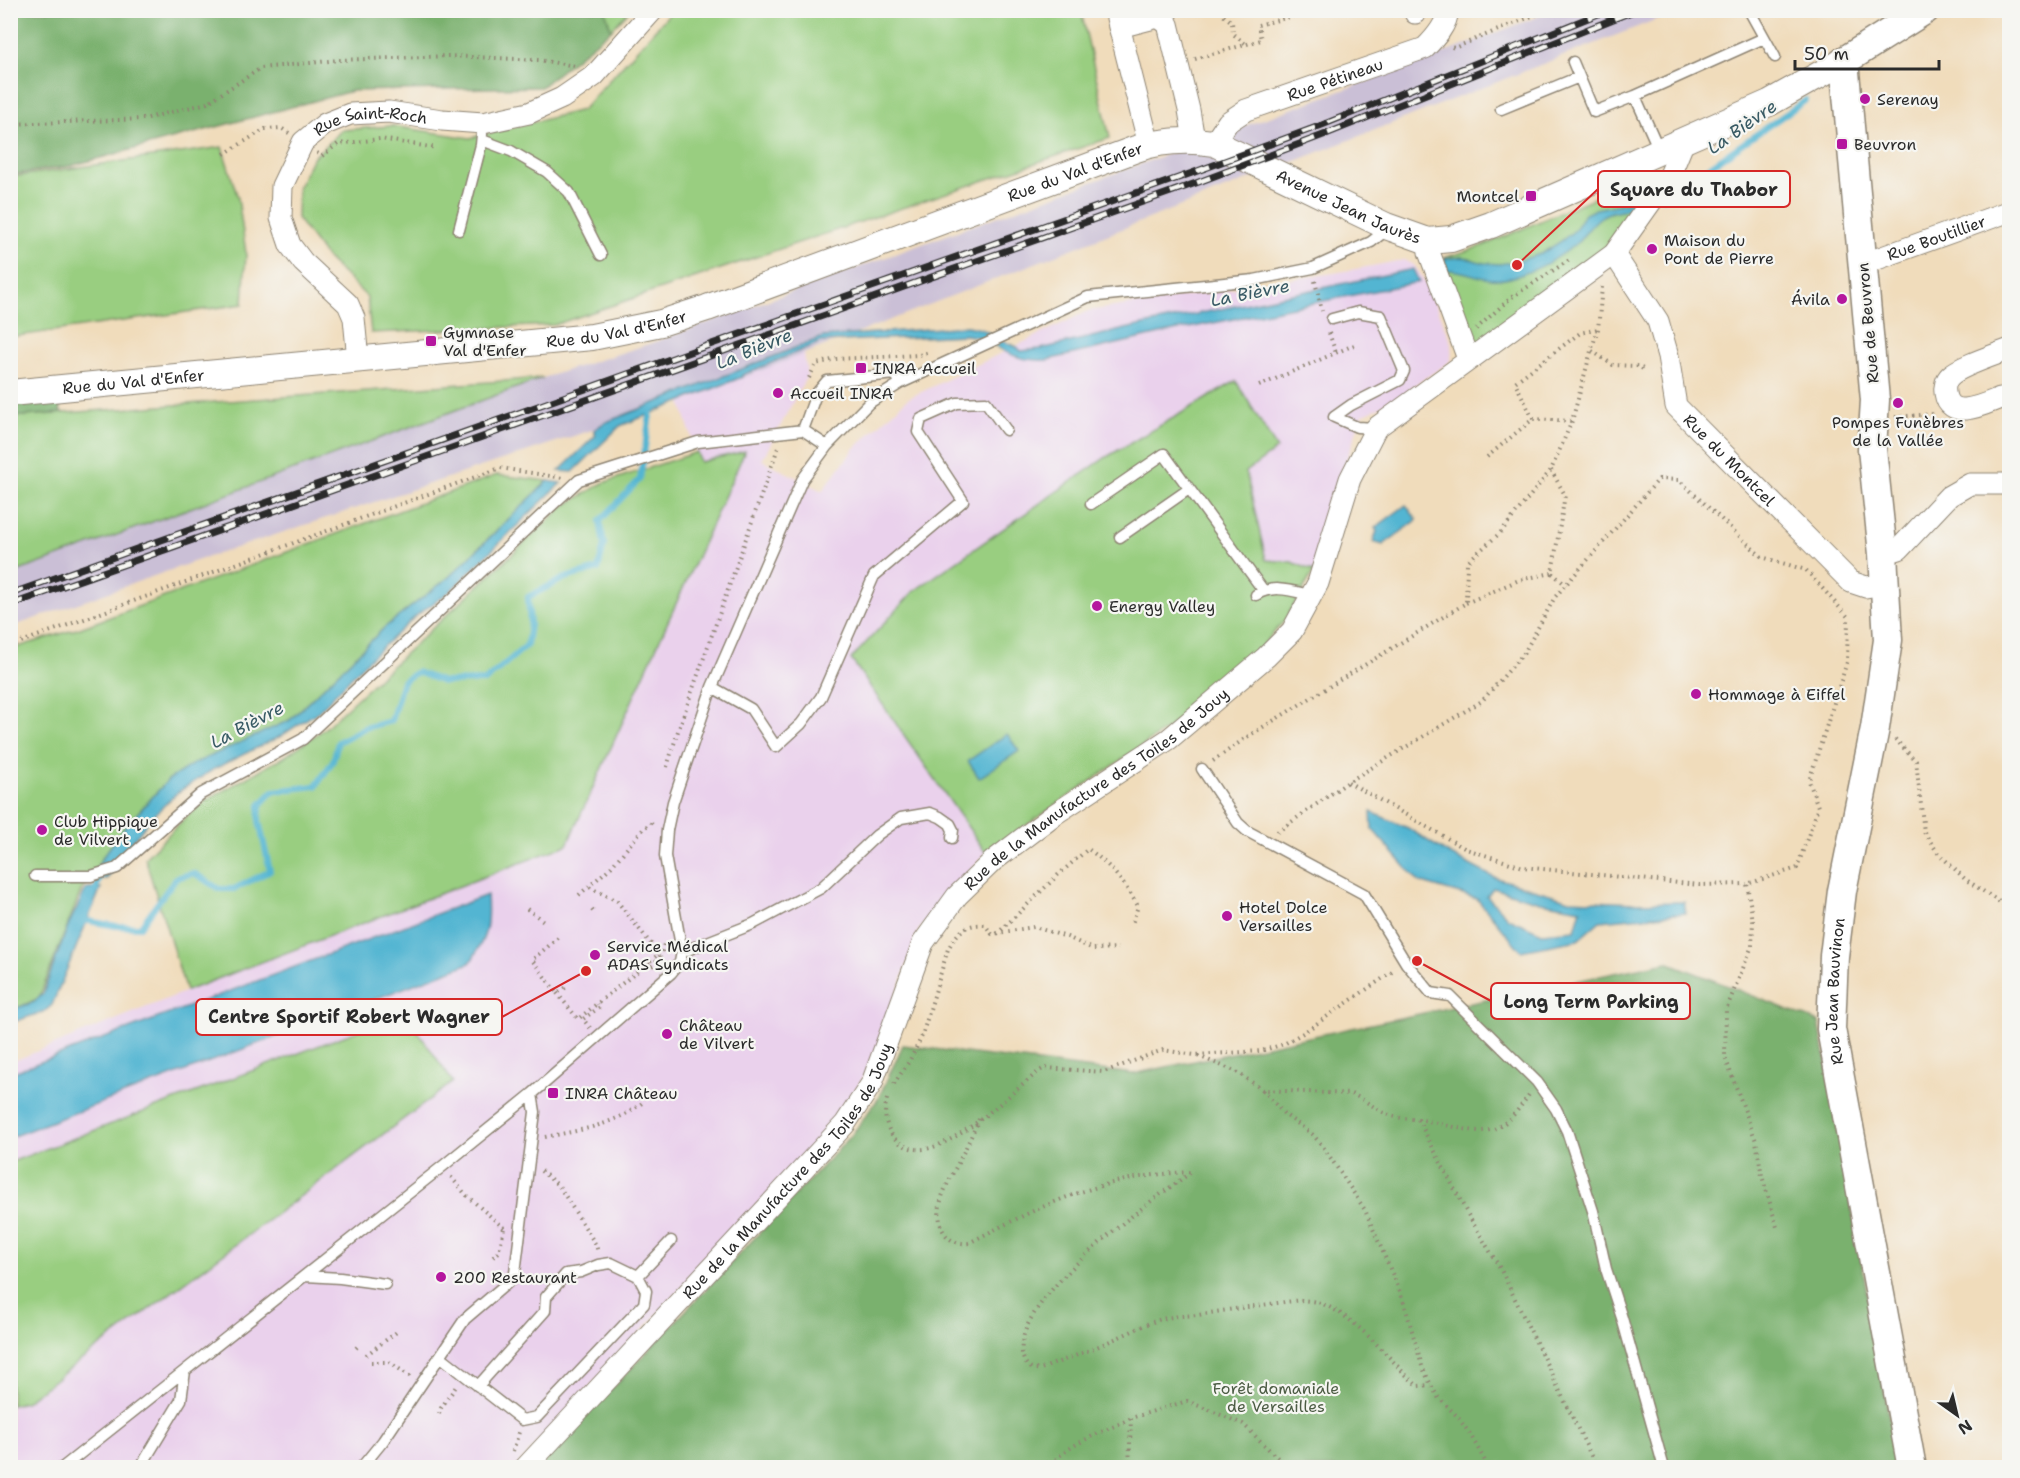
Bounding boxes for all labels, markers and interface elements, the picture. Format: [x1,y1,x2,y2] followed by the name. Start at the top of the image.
[1795,33,1939,71] scale bar
[1804,42,1849,66] text: 50 m
[1284,53,1386,106] street label: Rue Pétineau
[1877,89,1939,110] place label: Serenay
[1858,92,1872,106] marker: Serenay
[1702,94,1782,160] water label: La Bièvre
[309,101,429,140] street label: Rue Saint-Roch
[1854,134,1916,155] place label: Beuvron
[1004,137,1145,206] street label: Rue du Val d'Enfer
[1835,137,1849,151] marker: Beuvron
[1273,164,1424,248] street label: Avenue Jean Jaurès
[1598,171,1790,207] callout: Square du Thabor
[1610,178,1778,202] text: Square du Thabor
[1456,186,1519,207] place label: Montcel
[1524,189,1538,203] marker: Montcel
[1884,210,1989,265] street label: Rue Boutillier
[1664,230,1774,269] place label: Maison du Pont de Pierre
[1645,242,1659,256] marker: Maison du Pont de Pierre
[1852,262,1884,384] street label: Rue de Beuvron
[1208,274,1292,312] water label: La Bièvre
[1791,289,1830,310] place label: Ávila
[1835,292,1849,306] marker: Ávila
[545,305,689,352] street label: Rue du Val d'Enfer
[443,322,527,361] place label: Gymnase Val d'Enfer
[712,323,796,375] water label: La Bièvre
[424,334,438,348] marker: Gymnase Val d'Enfer
[873,358,976,379] place label: INRA Accueil
[854,361,868,375] marker: INRA Accueil
[61,364,206,398] street label: Rue du Val d'Enfer
[790,383,893,404] place label: Accueil INRA
[771,386,785,400] marker: Accueil INRA
[1891,396,1905,410] marker: Pompes Funèbres de la Vallée
[1679,409,1780,510] street label: Rue du Montcel
[1832,412,1964,451] place label: Pompes Funèbres de la Vallée
[1109,596,1215,617] place label: Energy Valley
[1090,599,1104,613] marker: Energy Valley
[959,683,1233,894] street label: Rue de la Manufacture des Toiles de Jouy
[1708,684,1845,705] place label: Hommage à Eiffel
[1689,687,1703,701] marker: Hommage à Eiffel
[206,696,288,754] water label: La Bièvre
[54,811,158,850] place label: Club Hippique de Vilvert
[35,823,49,837] marker: Club Hippique de Vilvert
[1239,897,1328,936] place label: Hotel Dolce Versailles
[1220,909,1234,923] marker: Hotel Dolce Versailles
[1820,916,1849,1067] street label: Rue Jean Bauvinon
[607,936,729,975] place label: Service Médical ADAS Syndicats
[588,948,602,962] marker: Service Médical ADAS Syndicats
[1491,983,1690,1019] callout: Long Term Parking
[1503,990,1679,1014] text: Long Term Parking
[196,999,502,1035] callout: Centre Sportif Robert Wagner
[208,1005,490,1029] text: Centre Sportif Robert Wagner
[679,1015,754,1054] place label: Château de Vilvert
[660,1027,674,1041] marker: Château de Vilvert
[677,1040,896,1303] street label: Rue de la Manufacture des Toiles de Jouy
[565,1083,677,1104] place label: INRA Château
[546,1086,560,1100] marker: INRA Château
[453,1267,577,1288] place label: 200 Restaurant
[434,1270,448,1284] marker: 200 Restaurant
[1213,1378,1339,1417] park label: Forêt domaniale de Versailles
[1927,1385,1987,1445] north arrow
[1954,1415,1976,1439] text: N

